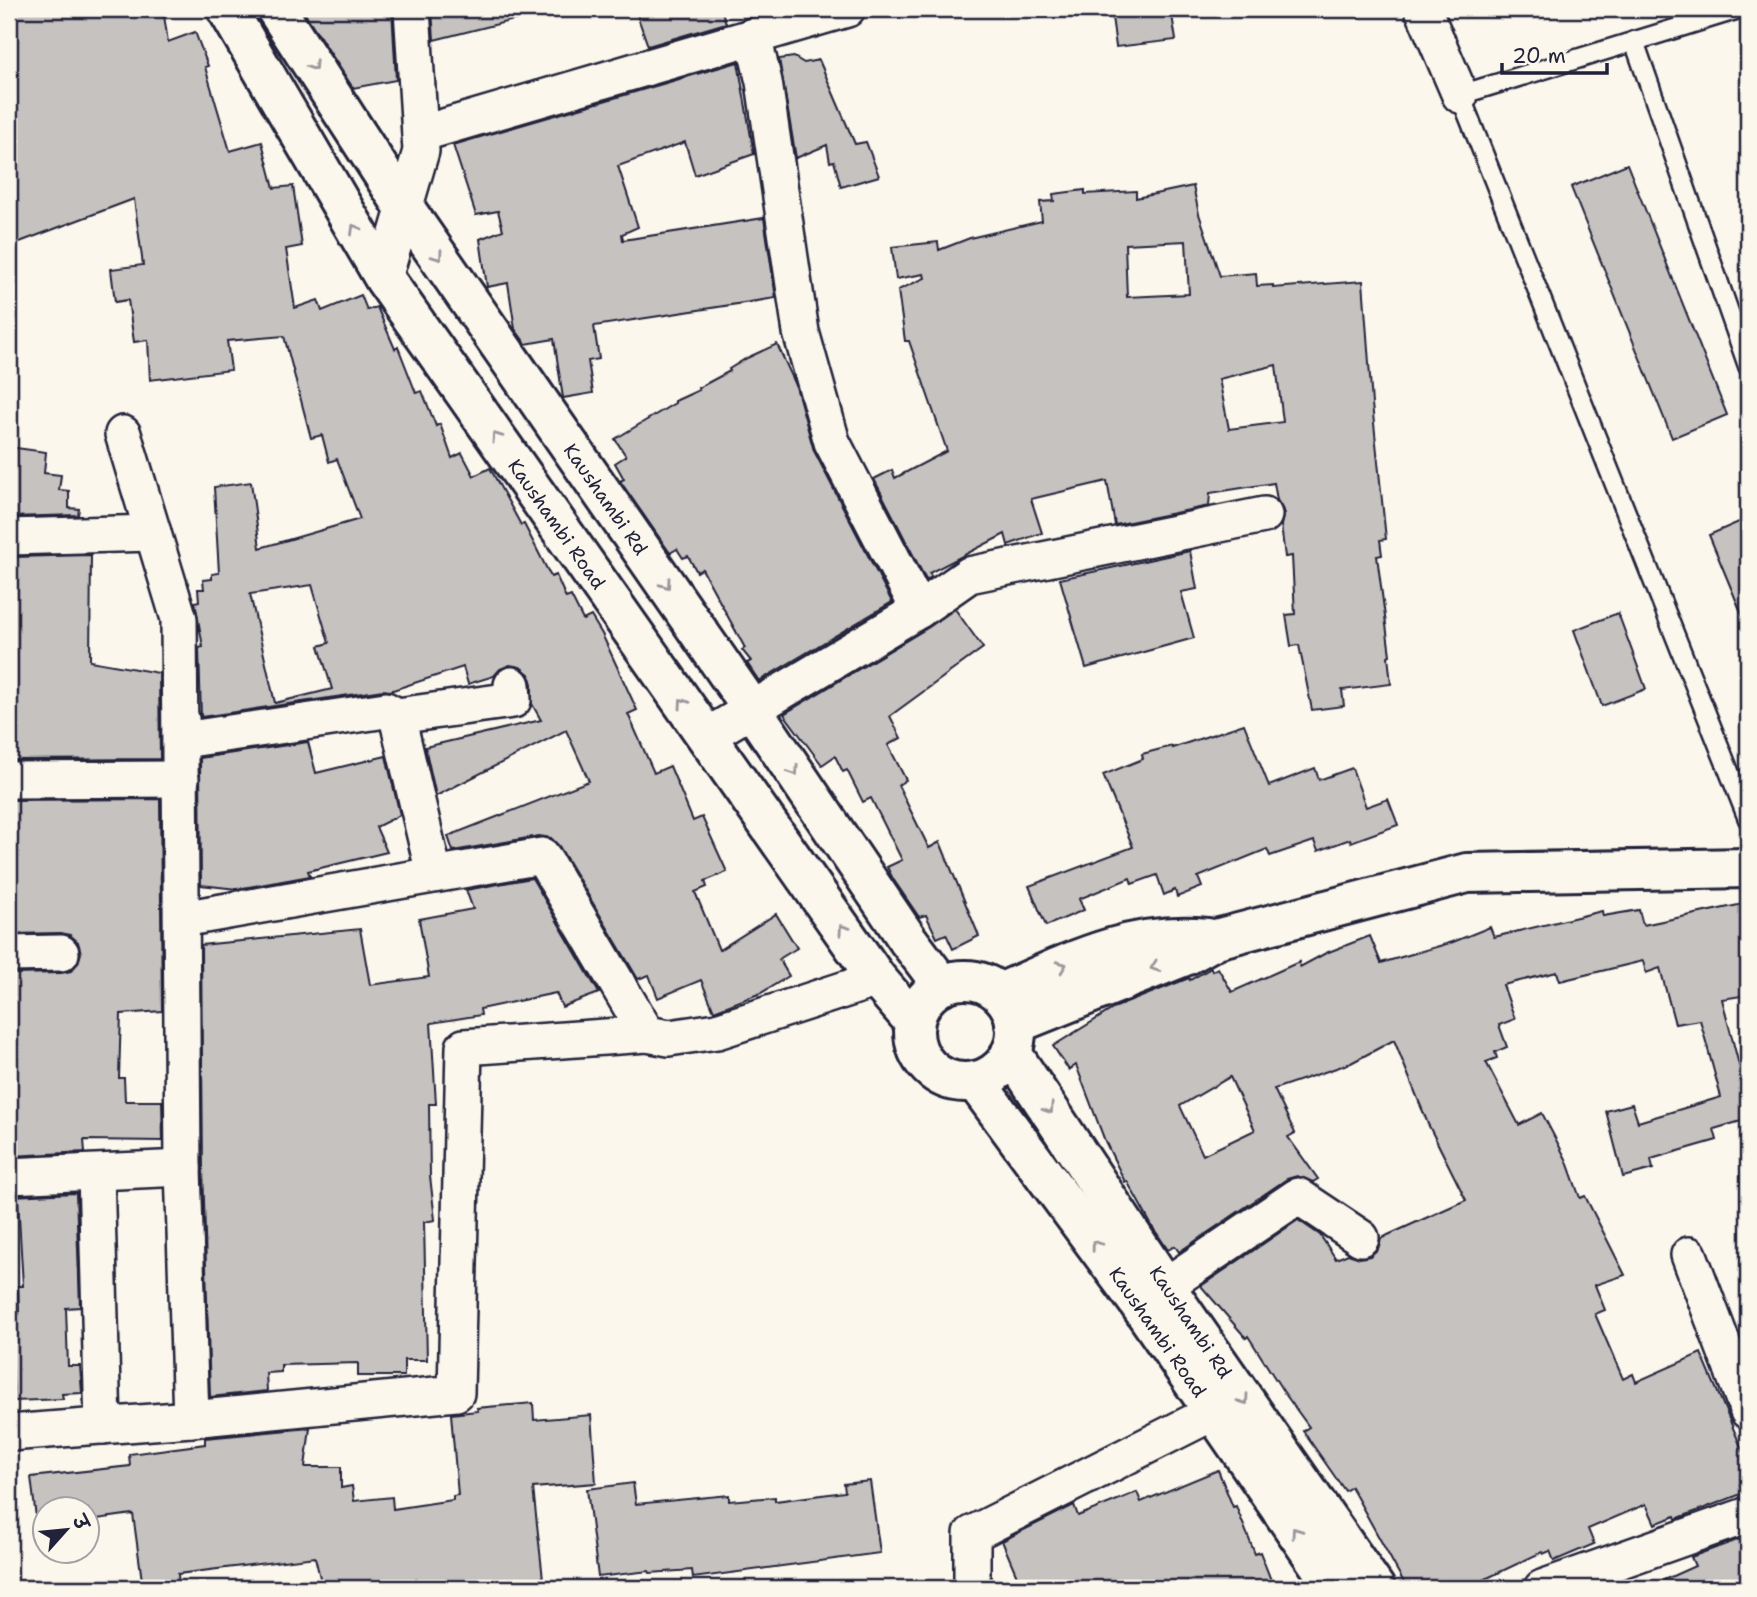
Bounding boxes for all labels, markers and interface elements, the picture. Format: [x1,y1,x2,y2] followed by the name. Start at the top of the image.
[1502,32,1606,76] scale bar
[1512,42,1566,70] text: 20 m
[305,58,317,71] one-way arrow
[350,223,363,236] one-way arrow
[430,248,442,261] one-way arrow
[492,432,504,445] one-way arrow
[558,439,653,560] street label: Kaushambi Rd
[502,454,611,594] street label: Kaushambi Road
[658,576,670,589] one-way arrow
[679,698,692,711] one-way arrow
[786,763,799,776] one-way arrow
[839,924,851,937] one-way arrow
[1149,959,1161,973] one-way arrow
[1056,960,1068,974] one-way arrow
[1041,1101,1053,1114] one-way arrow
[1092,1240,1104,1253] one-way arrow
[1144,1261,1237,1383] street label: Kaushambi Rd
[1103,1262,1212,1402] street label: Kaushambi Road
[1236,1392,1249,1405] one-way arrow
[32,1496,102,1566] north arrow
[66,1509,96,1536] text: उ
[1292,1527,1305,1540] one-way arrow

